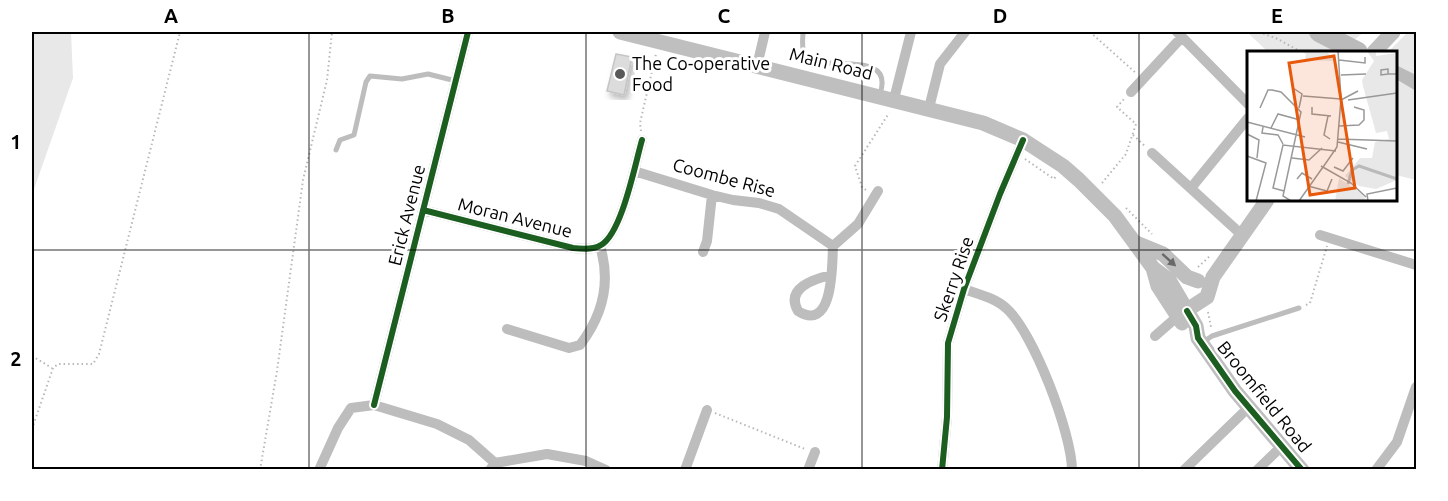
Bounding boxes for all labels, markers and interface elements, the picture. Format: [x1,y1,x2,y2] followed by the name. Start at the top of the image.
[164,4,178,27] text: A
[441,4,455,27] text: B
[718,4,731,27] text: C
[993,4,1007,27] text: D
[1271,4,1283,27] text: E
[788,43,875,83] street label: Main Road
[1247,51,1397,201] inset map
[632,53,770,94] place label: The Co-operative Food
[613,67,627,81] marker: The Co-operative Food
[10,130,22,153] text: 1
[671,154,778,200] street label: Coombe Rise
[384,162,428,267] street label: Erick Avenue
[456,193,575,241] street label: Moran Avenue
[929,234,977,324] street label: Skerry Rise
[1161,253,1176,267] one-way arrow
[1214,337,1316,456] street label: Broomfield Road
[10,347,22,370] text: 2

